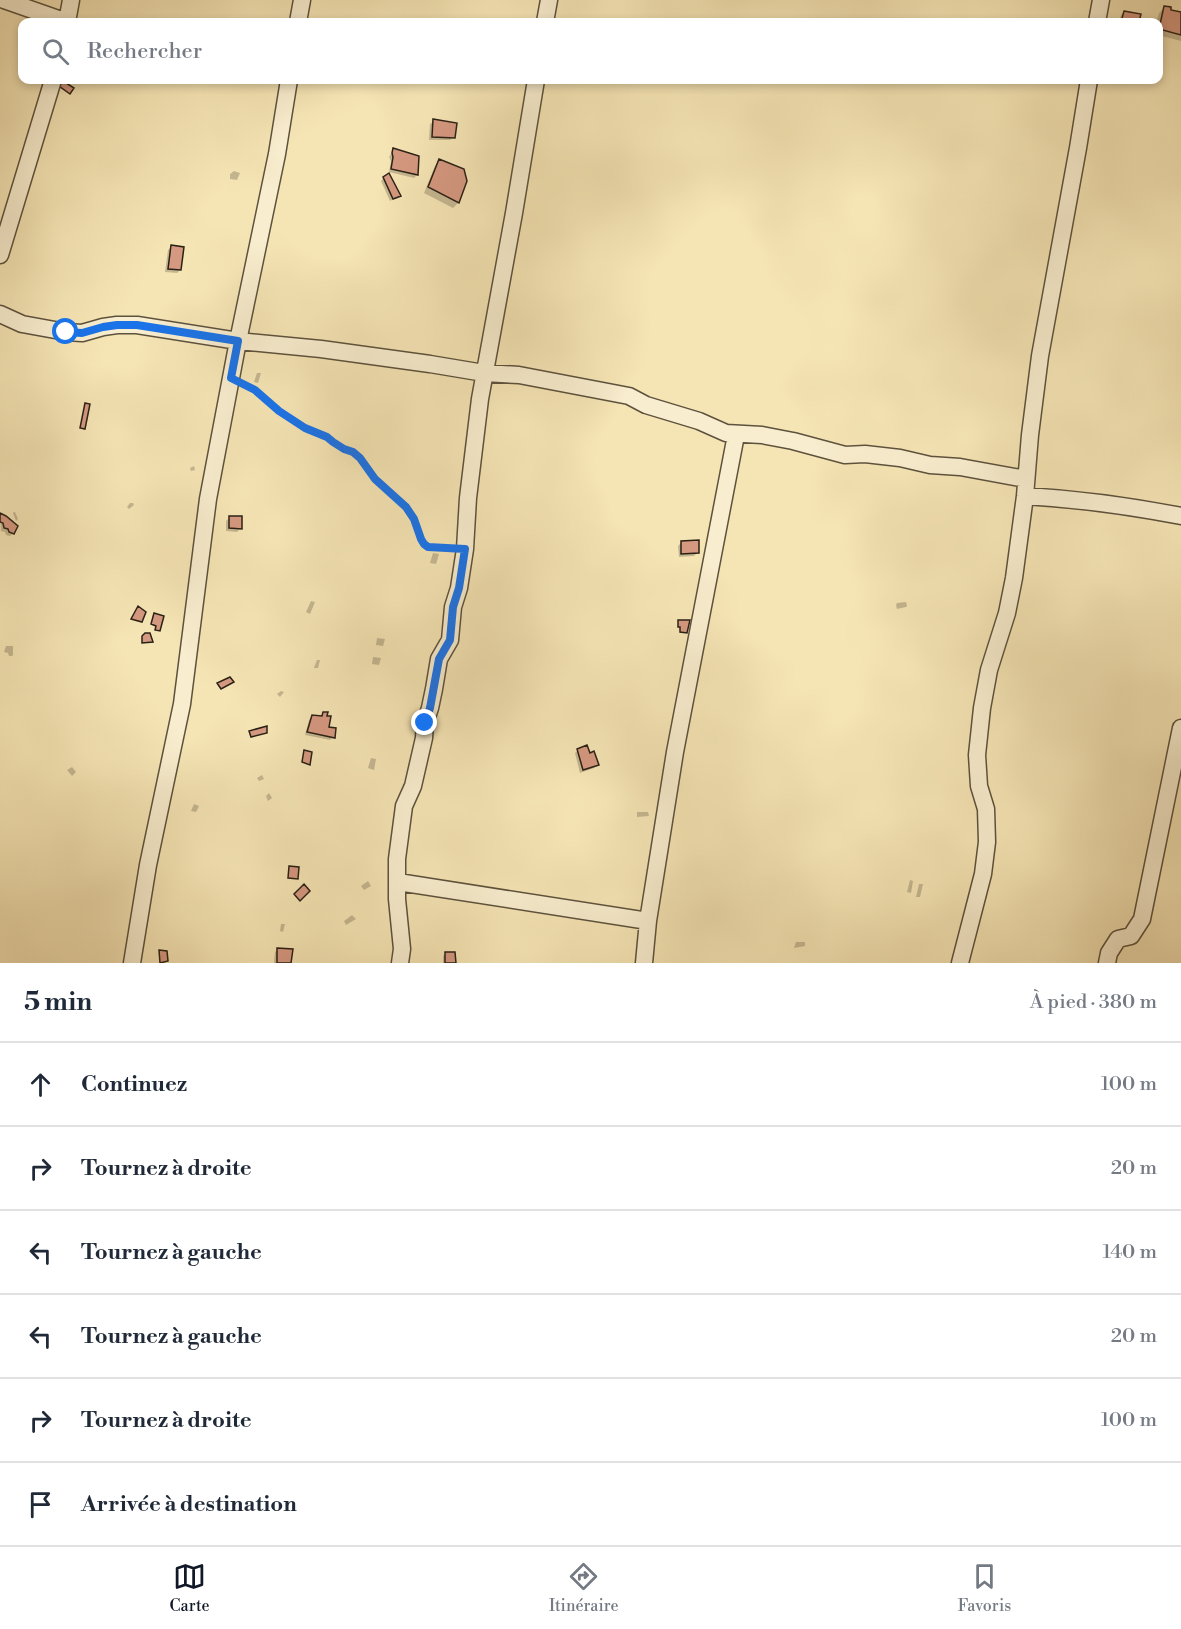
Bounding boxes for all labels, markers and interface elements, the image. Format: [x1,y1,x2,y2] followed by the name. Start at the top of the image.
[18,18,1163,84] search box
[39,35,72,68] icon: search
[87,38,202,65] text: Rechercher
[52,318,78,344] route start
[411,709,437,735] route end
[24,986,92,1018] text: 5 min
[1030,990,1157,1015] text: À pied · 380 m
[24,1068,57,1101] icon: ahead
[81,1071,187,1098] text: Continuez
[1101,1072,1157,1097] text: 100 m
[24,1152,57,1185] icon: right
[81,1155,252,1182] text: Tournez à droite
[1111,1156,1157,1181] text: 20 m
[24,1236,57,1269] icon: left
[81,1239,262,1266] text: Tournez à gauche
[1102,1240,1157,1265] text: 140 m
[24,1320,57,1353] icon: left
[81,1323,262,1350] text: Tournez à gauche
[1111,1324,1157,1349] text: 20 m
[24,1404,57,1437] icon: right
[81,1407,252,1434] text: Tournez à droite
[1101,1408,1157,1433] text: 100 m
[24,1488,57,1521] icon: arrive
[81,1491,297,1518] text: Arrivée à destination
[170,1560,210,1616] tab: Carte
[549,1560,619,1616] tab: Itinéraire
[958,1560,1011,1616] tab: Favoris

